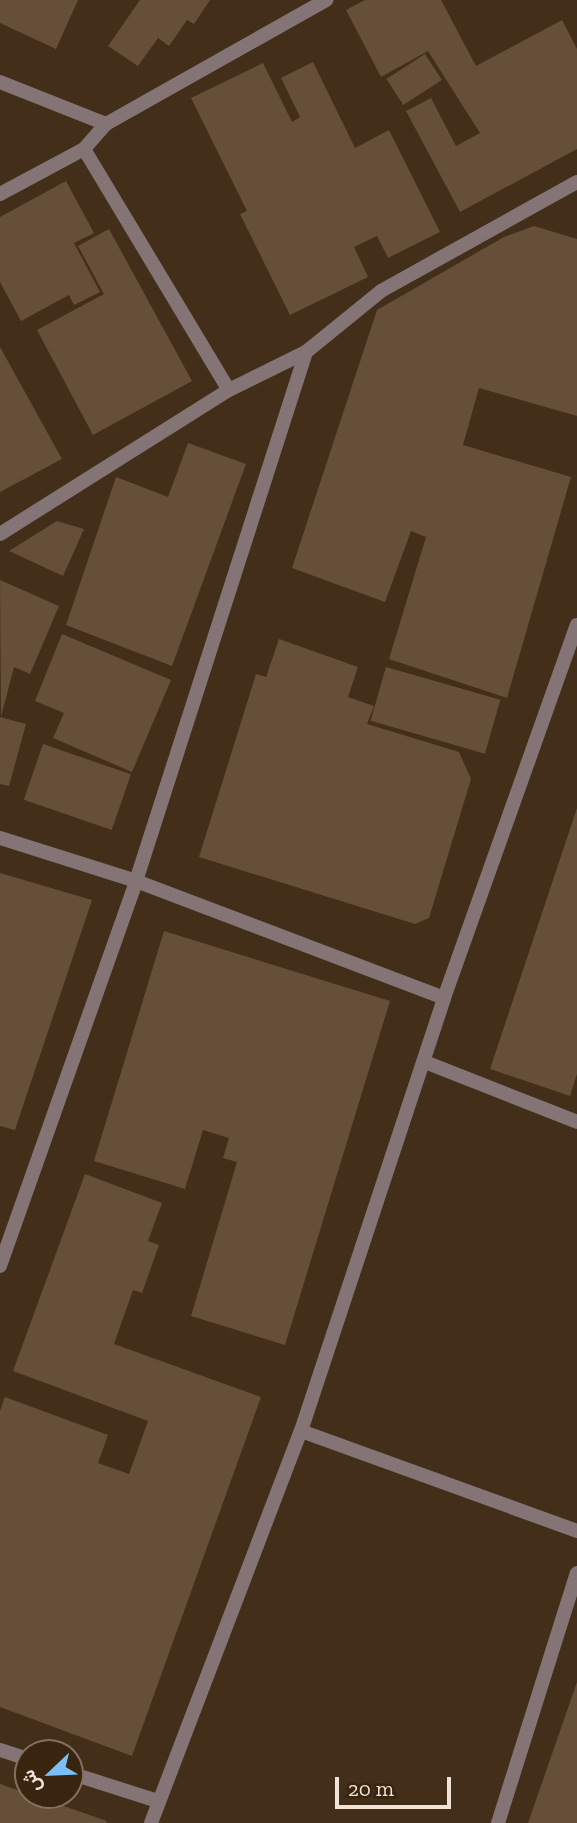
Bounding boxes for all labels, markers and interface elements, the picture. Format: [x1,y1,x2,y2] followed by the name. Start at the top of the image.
[14,1739,84,1809] north arrow
[339,1764,454,1808] scale bar
[16,1767,46,1797] text: ش
[348,1776,394,1801] text: 20 m

